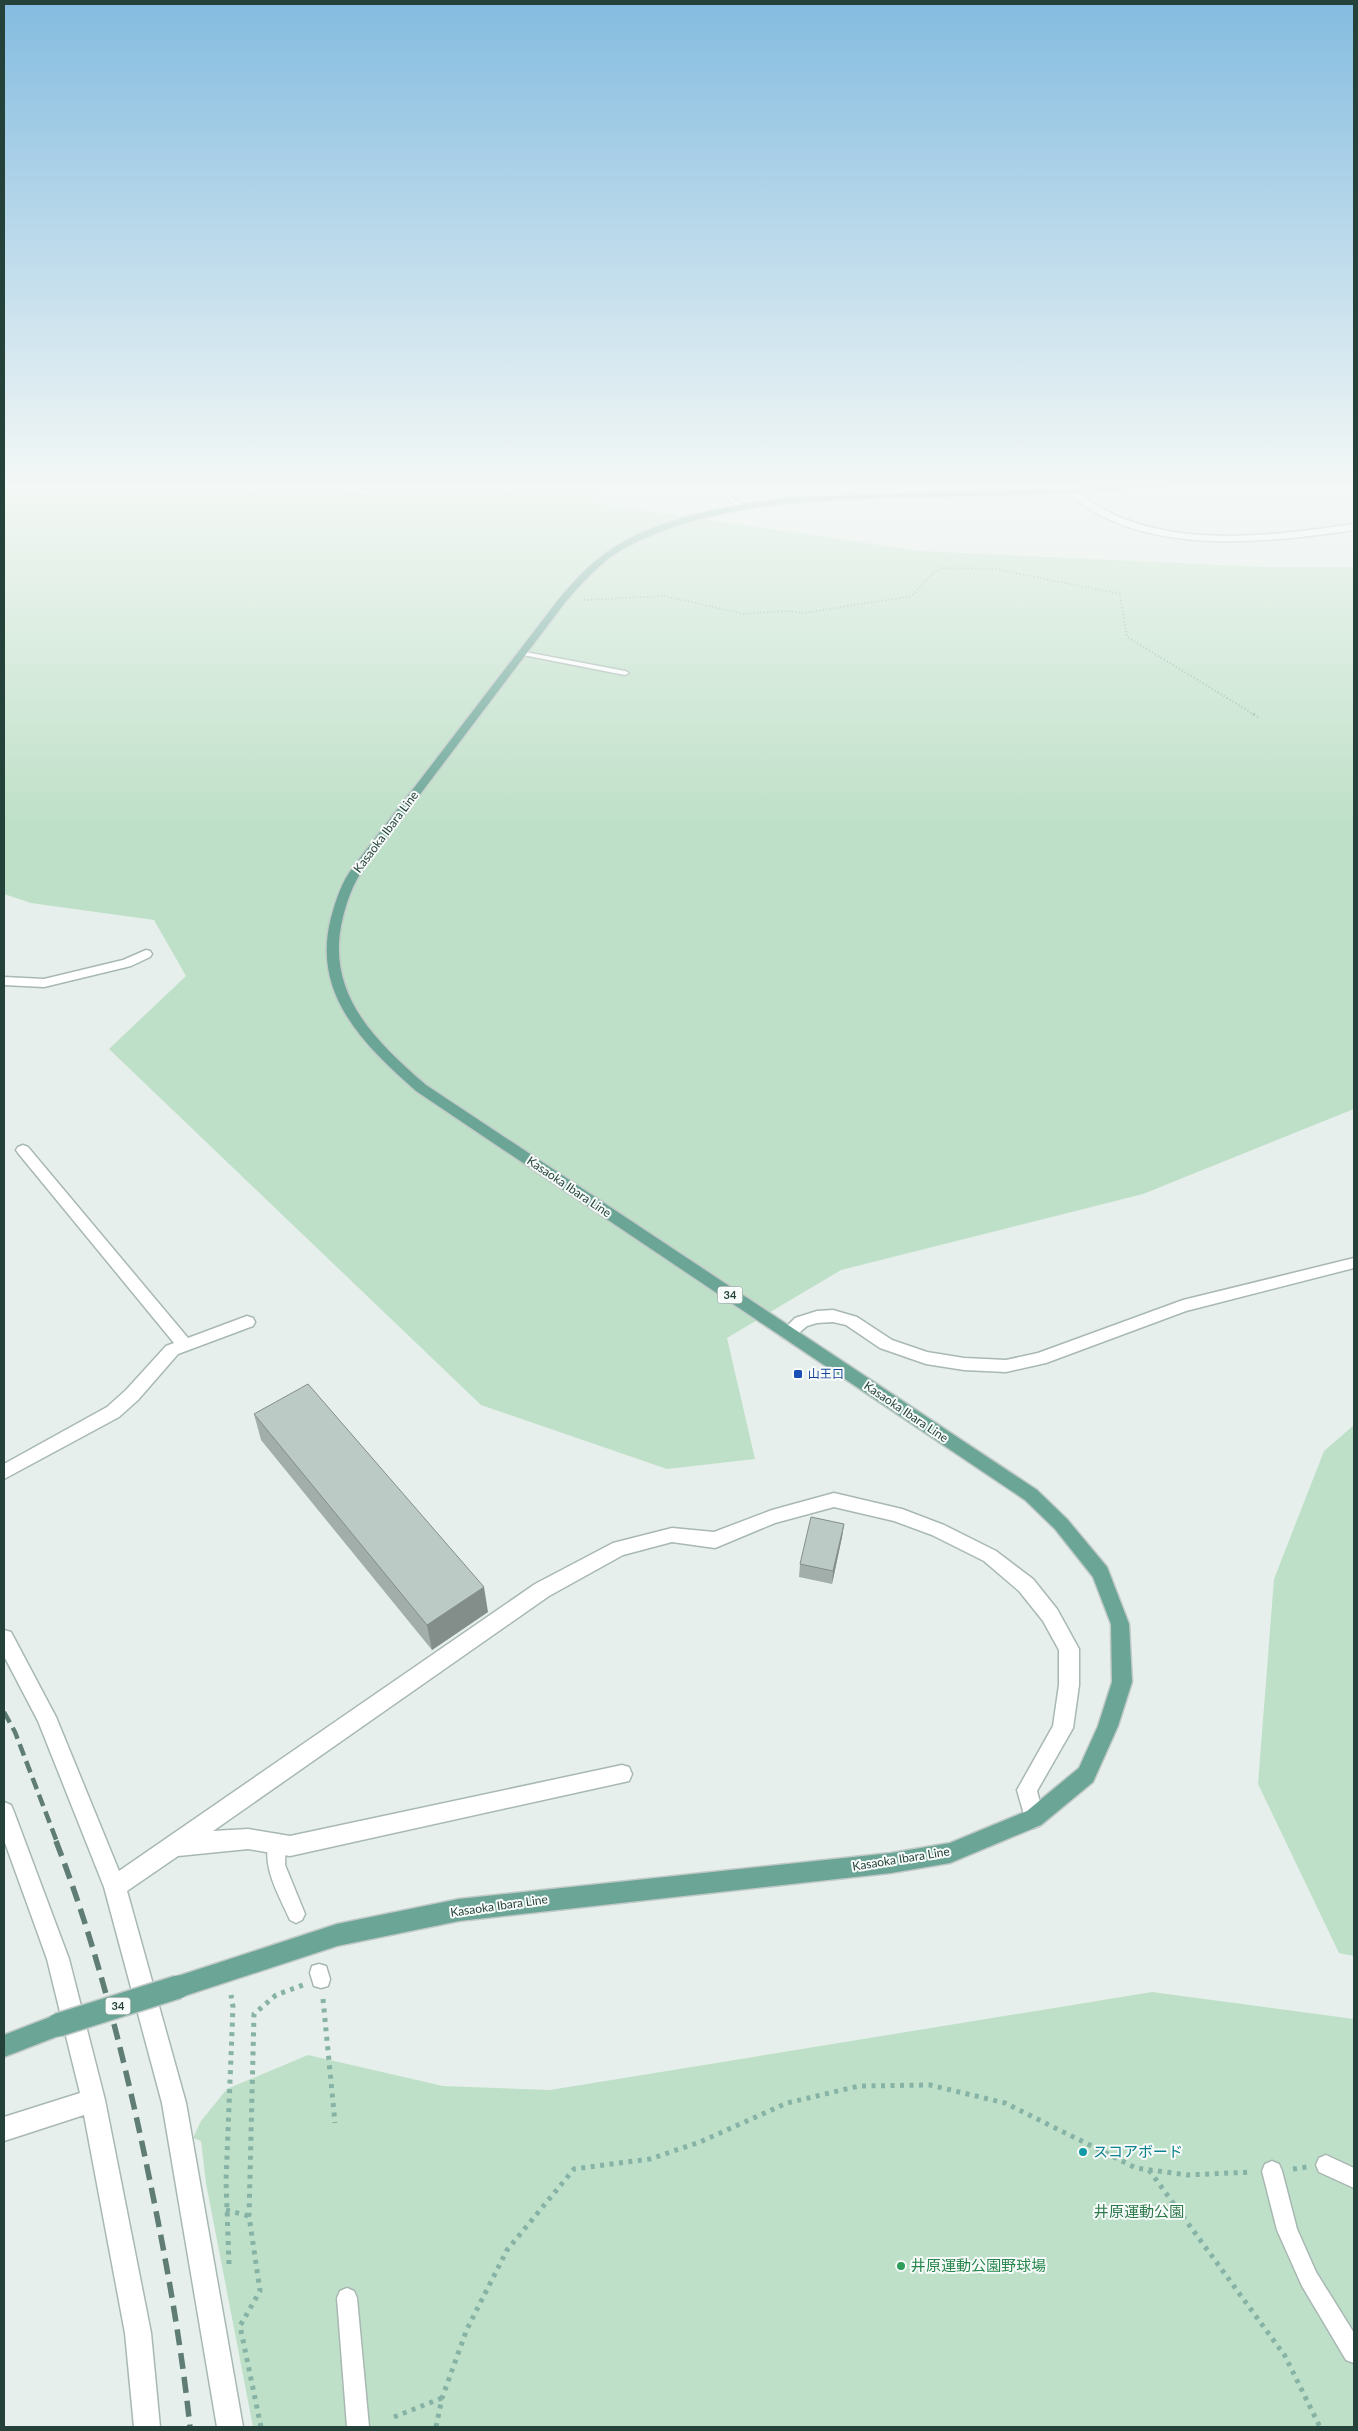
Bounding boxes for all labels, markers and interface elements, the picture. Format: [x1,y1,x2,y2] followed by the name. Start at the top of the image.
[350,788,421,875] street label: Kasaoka Ibara Line
[524,1153,614,1220] street label: Kasaoka Ibara Line
[718,1286,742,1304] road number: 34
[808,1366,844,1381] place label: 山王口
[792,1368,804,1380] marker: 山王口
[861,1378,951,1445] street label: Kasaoka Ibara Line
[851,1843,951,1874] street label: Kasaoka Ibara Line
[449,1891,549,1920] street label: Kasaoka Ibara Line
[106,1998,130,2014] road number: 34
[1093,2142,1183,2160] place label: スコアボード
[1077,2146,1089,2158] marker: スコアボード
[1094,2202,1184,2220] park label: 井原運動公園
[911,2256,1046,2274] place label: 井原運動公園野球場
[895,2260,907,2272] marker: 井原運動公園野球場

